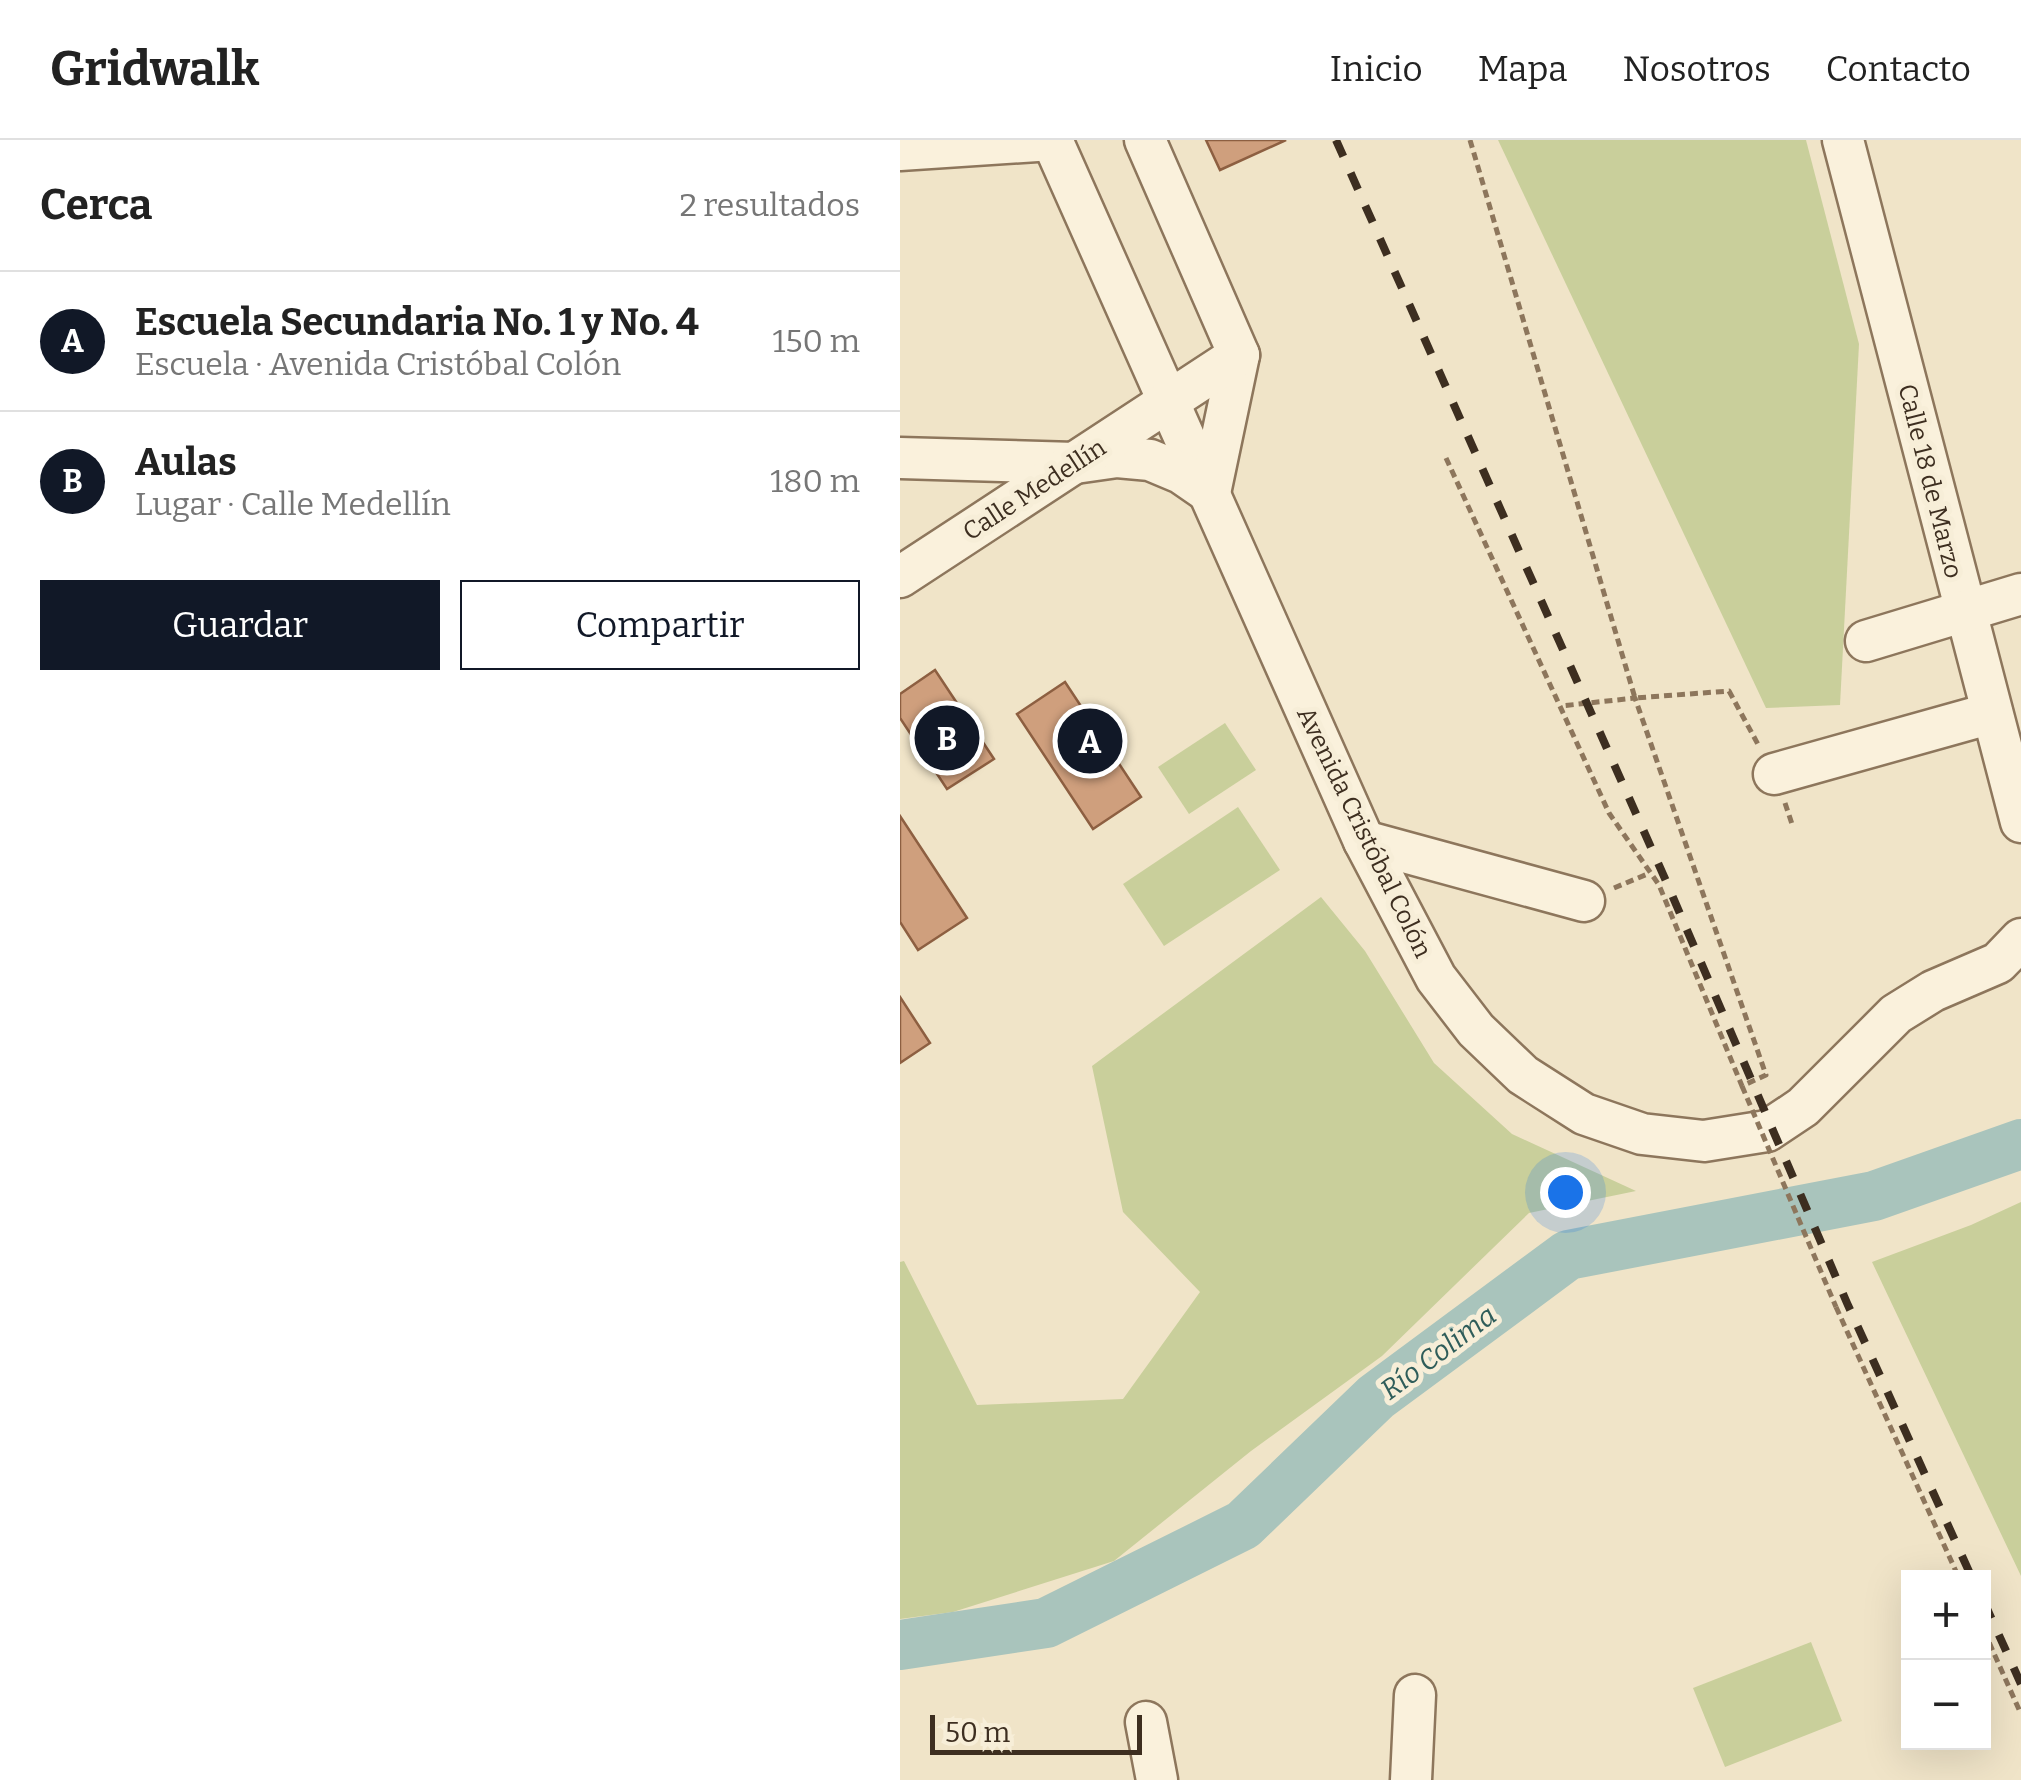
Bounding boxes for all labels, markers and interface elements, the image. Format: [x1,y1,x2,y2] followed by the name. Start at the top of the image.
[50,40,259,98] text: Gridwalk
[1330,48,1423,90] text: Inicio
[1478,48,1568,90] text: Mapa
[1623,48,1771,90] text: Nosotros
[1826,48,1971,90] text: Contacto
[40,180,152,230] text: Cerca
[679,186,860,224] text: 2 resultados
[135,299,699,345] text: Escuela Secundaria No. 1 y No. 4
[61,322,84,360] text: A
[772,322,860,360] text: 150 m
[135,345,621,383] text: Escuela · Avenida Cristóbal Colón
[1891,381,1969,581] street label: Calle 18 de Marzo
[958,432,1112,547] street label: Calle Medellín
[135,439,237,485] text: Aulas
[62,462,83,500] text: B
[770,462,860,500] text: 180 m
[135,485,451,523] text: Lugar · Calle Medellín
[40,580,440,670] button: Guardar
[460,580,860,670] button: Compartir
[915,700,980,776] pin: B
[1290,702,1438,963] street label: Avenida Cristóbal Colón
[1058,704,1122,778] pin: A
[1540,1167,1591,1218] your location
[1374,1298,1502,1406] water label: Río Colima
[1901,1570,1991,1750] map controls
[1901,1570,1991,1660] button: +
[1901,1660,1991,1750] button: −
[930,1710,1142,1754] scale bar
[945,1716,1010,1749] text: 50 m

